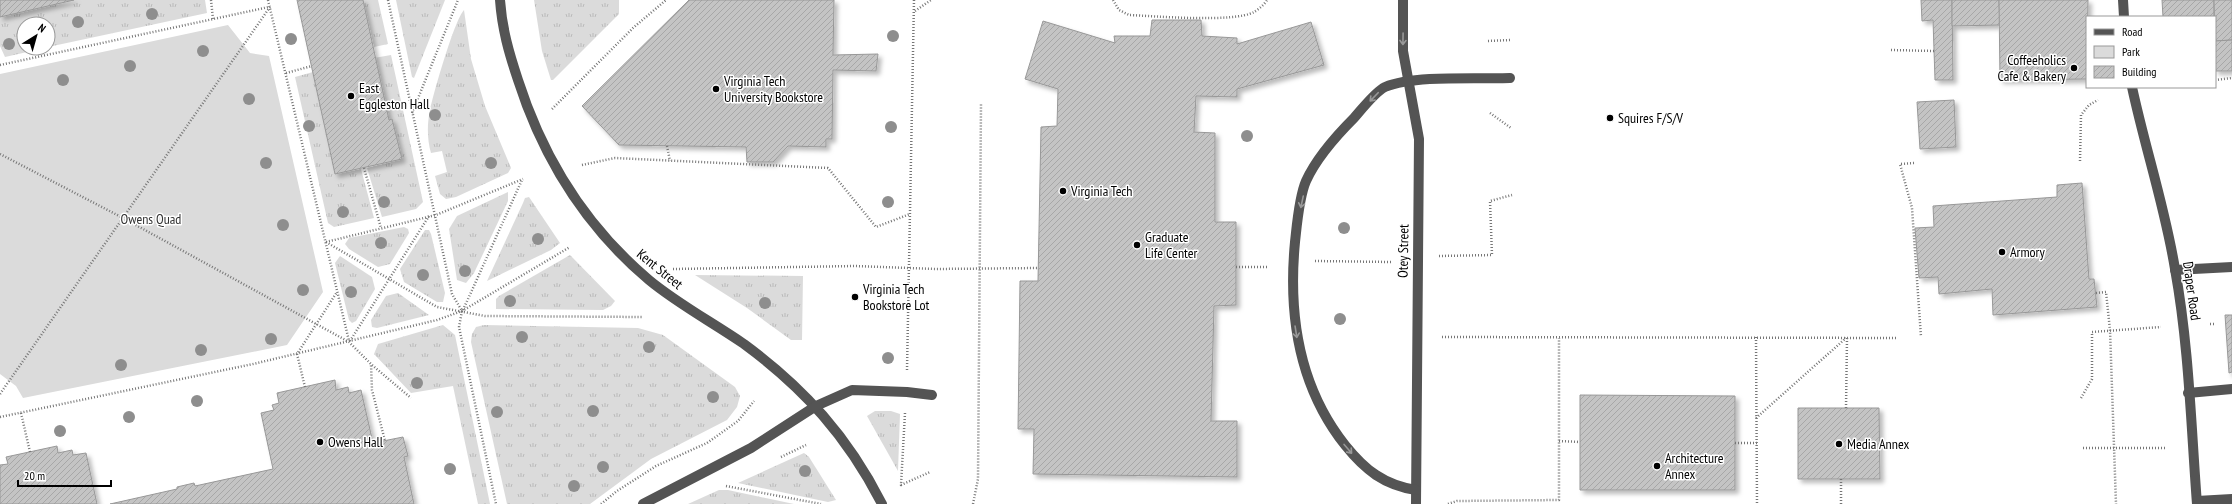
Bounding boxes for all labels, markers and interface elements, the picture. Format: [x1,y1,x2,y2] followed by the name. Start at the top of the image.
[16,16,56,56] north arrow
[2086,16,2216,88] legend
[35,21,49,35] text: N
[2122,24,2142,39] text: Road
[1399,32,1407,45] one-way arrow
[2122,44,2140,59] text: Park
[1997,51,2067,85] place label: Coffeeholics Cafe & Bakery
[2069,63,2079,73] marker: Coffeeholics Cafe & Bakery
[2122,64,2157,79] text: Building
[723,72,823,106] place label: Virginia Tech University Bookstore
[359,79,430,113] place label: East Eggleston Hall
[711,84,721,94] marker: Virginia Tech University Bookstore
[346,91,356,101] marker: East Eggleston Hall
[1369,92,1379,102] one-way arrow
[1618,109,1684,127] place label: Squires F/S/V
[1605,113,1615,123] marker: Squires F/S/V
[1070,182,1132,200] place label: Virginia Tech
[1058,186,1068,196] marker: Virginia Tech
[1297,196,1305,209] one-way arrow
[121,210,181,228] park label: Owens Quad
[1394,224,1412,278] street label: Otey Street
[1145,228,1198,262] place label: Graduate Life Center
[1132,240,1142,250] marker: Graduate Life Center
[2010,243,2045,261] place label: Armory
[633,245,687,293] street label: Kent Street
[1997,247,2007,257] marker: Armory
[2179,260,2205,322] street label: Draper Road
[862,280,929,314] place label: Virginia Tech Bookstore Lot
[850,292,860,302] marker: Virginia Tech Bookstore Lot
[1292,325,1300,338] one-way arrow
[328,433,384,451] place label: Owens Hall
[1847,435,1909,453] place label: Media Annex
[315,437,325,447] marker: Owens Hall
[1834,439,1844,449] marker: Media Annex
[1344,443,1353,454] one-way arrow
[1665,449,1724,483] place label: Architecture Annex
[1652,461,1662,471] marker: Architecture Annex
[18,462,111,488] scale bar
[24,468,45,483] text: 20 m

